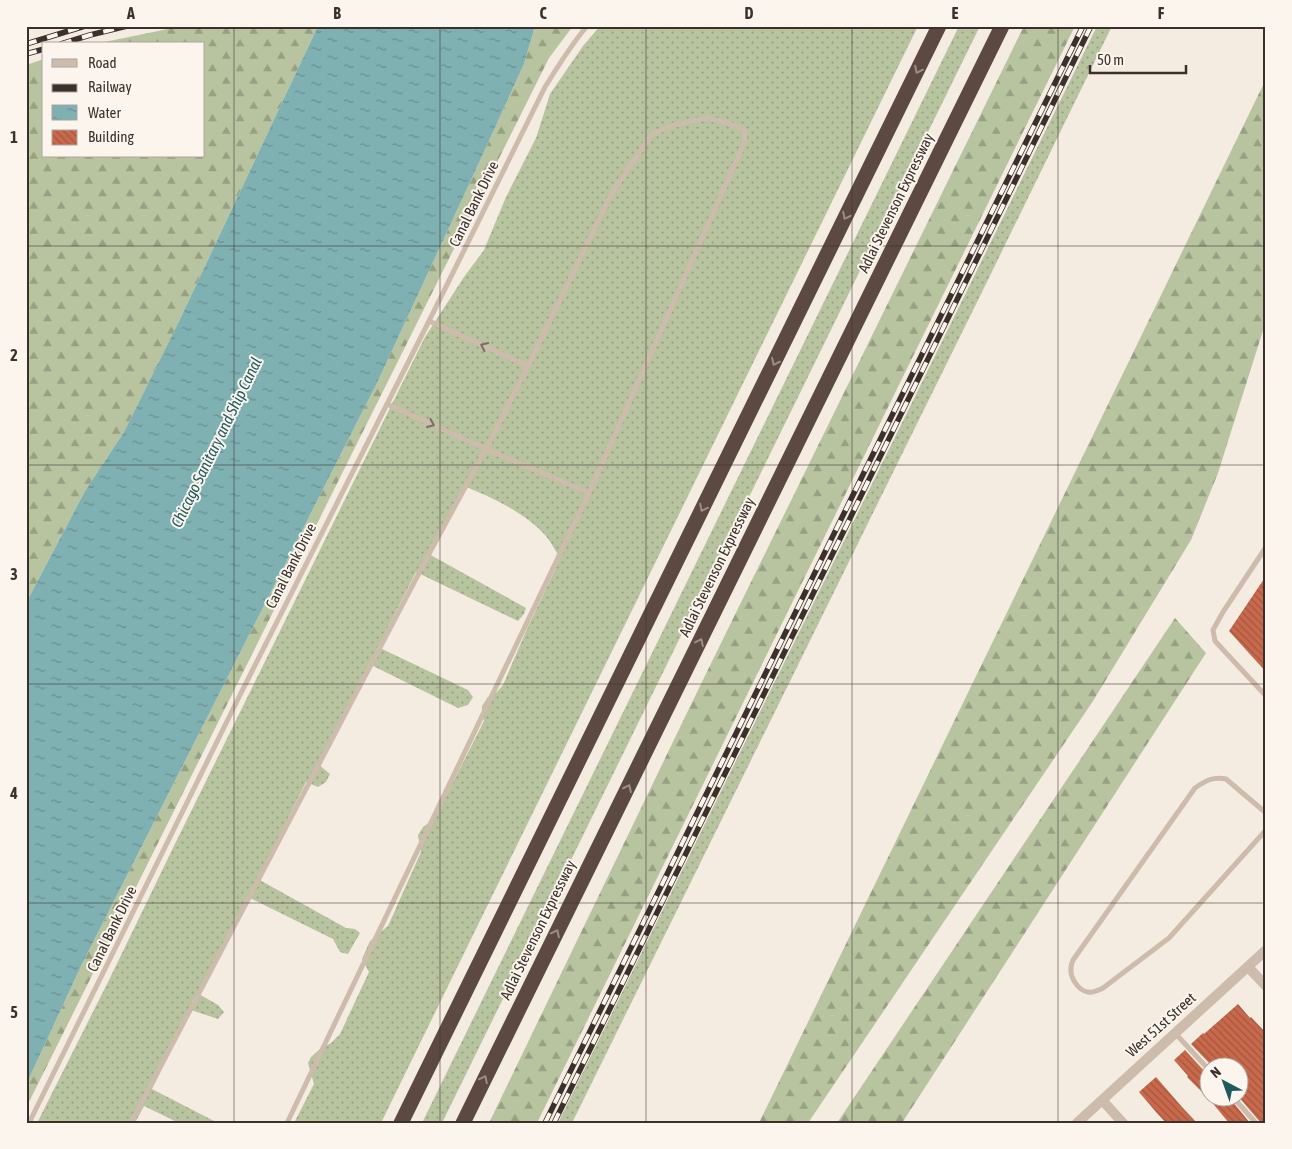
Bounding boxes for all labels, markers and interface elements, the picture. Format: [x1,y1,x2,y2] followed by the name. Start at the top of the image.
[126,4,135,22] text: A
[333,4,341,22] text: B
[539,4,547,22] text: C
[745,4,754,22] text: D
[952,4,959,22] text: E
[1158,4,1165,22] text: F
[42,42,205,158] legend
[1090,42,1186,74] scale bar
[1097,51,1124,68] text: 50 m
[88,54,117,71] text: Road
[914,65,924,74] one-way arrow
[88,78,132,95] text: Railway
[88,104,121,121] text: Water
[10,128,18,146] text: 1
[88,128,134,145] text: Building
[854,130,937,275] street label: Adlai Stevenson Expressway
[445,158,502,249] street label: Canal Bank Drive
[842,211,852,220] one-way arrow
[480,342,489,352] one-way arrow
[10,346,18,364] text: 2
[167,354,266,530] water label: Chicago Sanitary and Ship Canal
[771,357,781,366] one-way arrow
[426,418,435,429] one-way arrow
[675,494,758,639] street label: Adlai Stevenson Expressway
[699,503,709,512] one-way arrow
[262,520,319,611] street label: Canal Bank Drive
[10,565,18,583] text: 3
[694,638,704,647] one-way arrow
[9,784,18,802] text: 4
[622,784,632,793] one-way arrow
[496,857,579,1002] street label: Adlai Stevenson Expressway
[83,883,140,974] street label: Canal Bank Drive
[550,930,560,939] one-way arrow
[1122,989,1199,1060] street label: West 51st Street
[10,1003,18,1021] text: 5
[1200,1056,1250,1106] north arrow
[1207,1063,1224,1081] text: N
[478,1075,488,1084] one-way arrow

